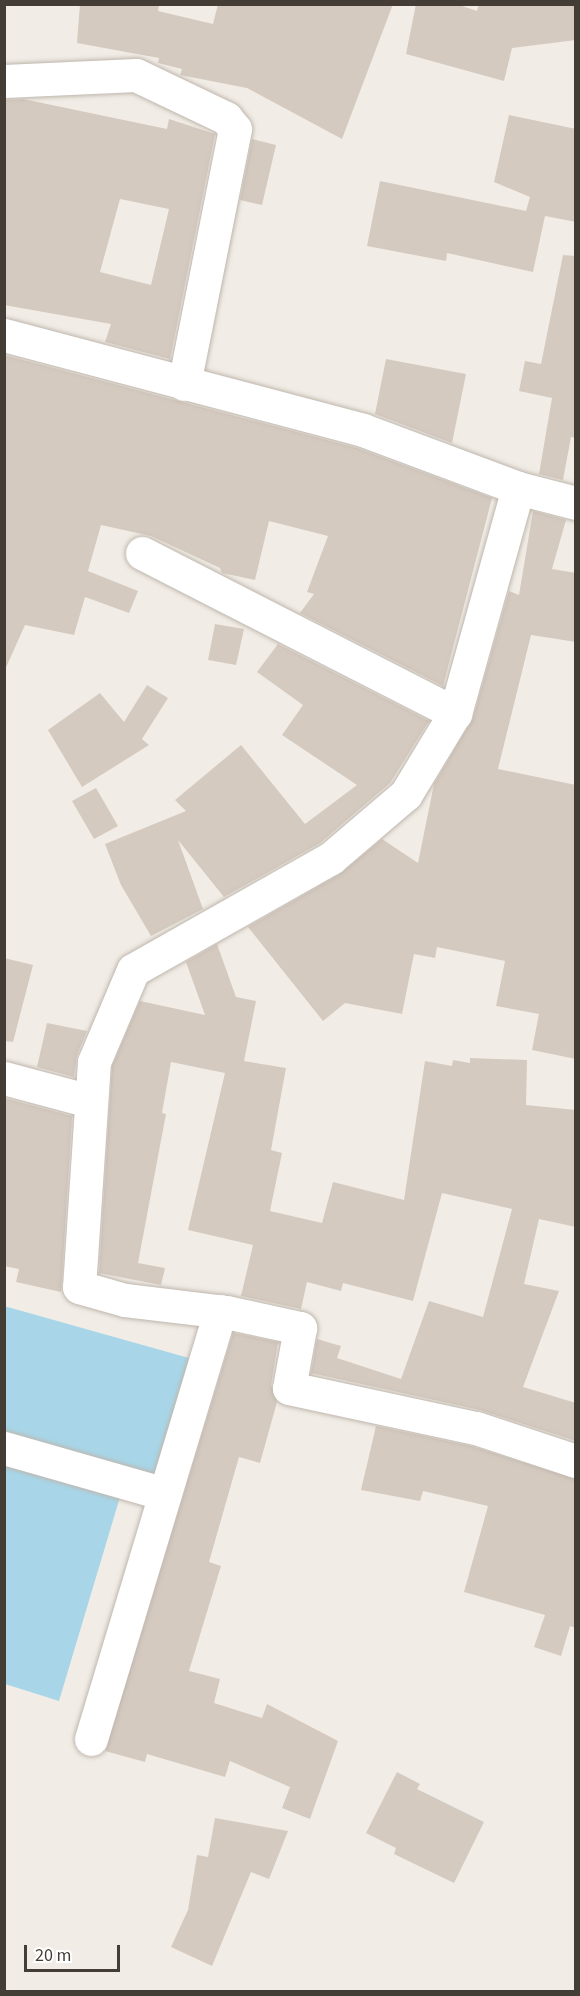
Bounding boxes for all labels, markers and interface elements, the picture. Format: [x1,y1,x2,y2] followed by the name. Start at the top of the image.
[27,1933,123,1971] scale bar
[35,1943,71,1968] text: 20 m

